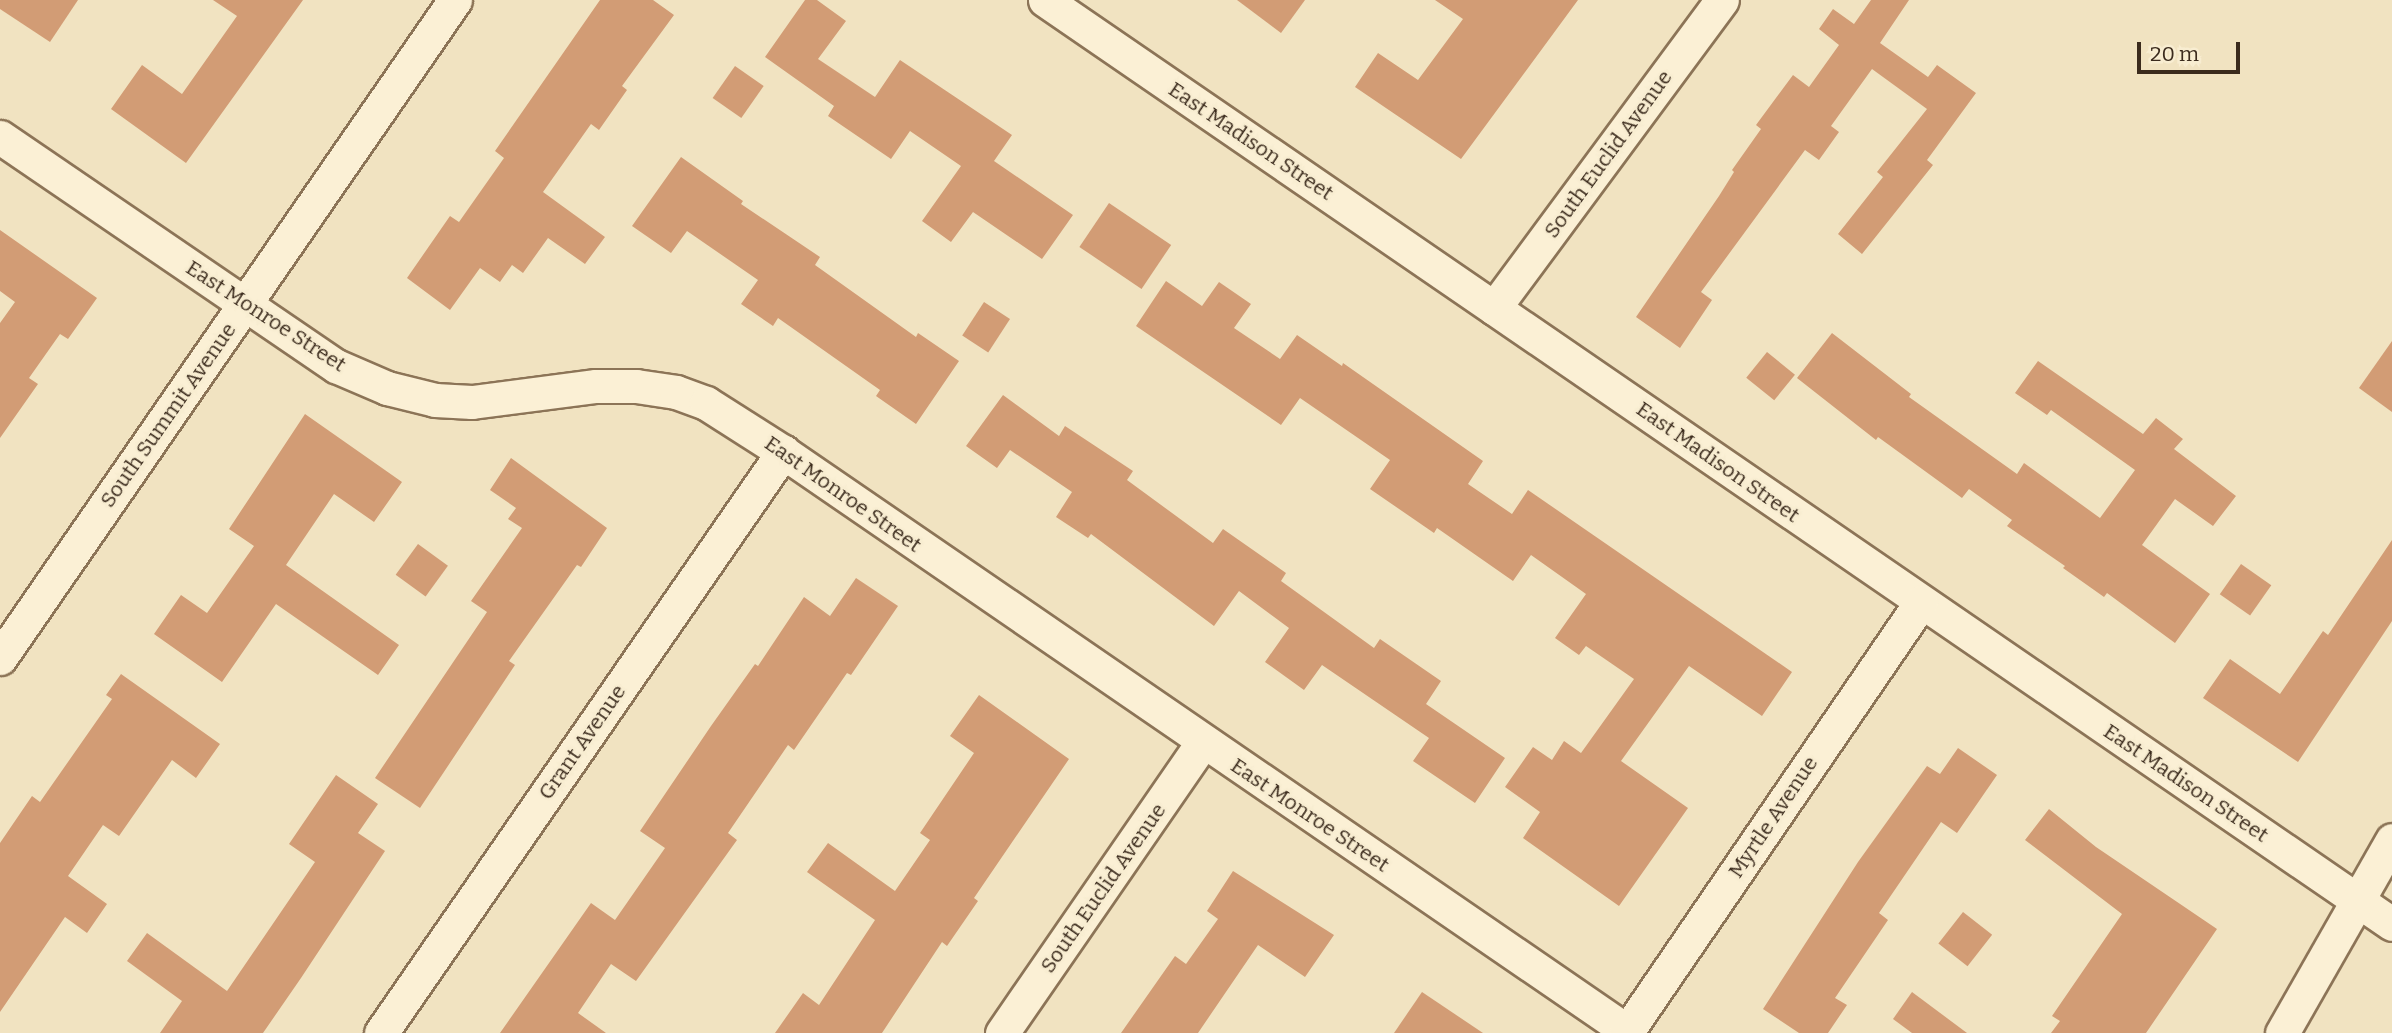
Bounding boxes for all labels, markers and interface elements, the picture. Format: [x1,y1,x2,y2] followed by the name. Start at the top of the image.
[2140,28,2243,72] scale bar
[2150,41,2199,67] text: 20 m
[1539,65,1677,243] street label: South Euclid Avenue
[1164,76,1338,206] street label: East Madison Street
[181,255,351,377] street label: East Monroe Street
[95,318,241,512] street label: South Summit Avenue
[1632,396,1804,528] street label: East Madison Street
[760,430,926,558] street label: East Monroe Street
[533,680,631,804] street label: Grant Avenue
[2099,718,2273,848] street label: East Madison Street
[1723,751,1823,883] street label: Myrtle Avenue
[1226,753,1394,877] street label: East Monroe Street
[1035,798,1171,978] street label: South Euclid Avenue

